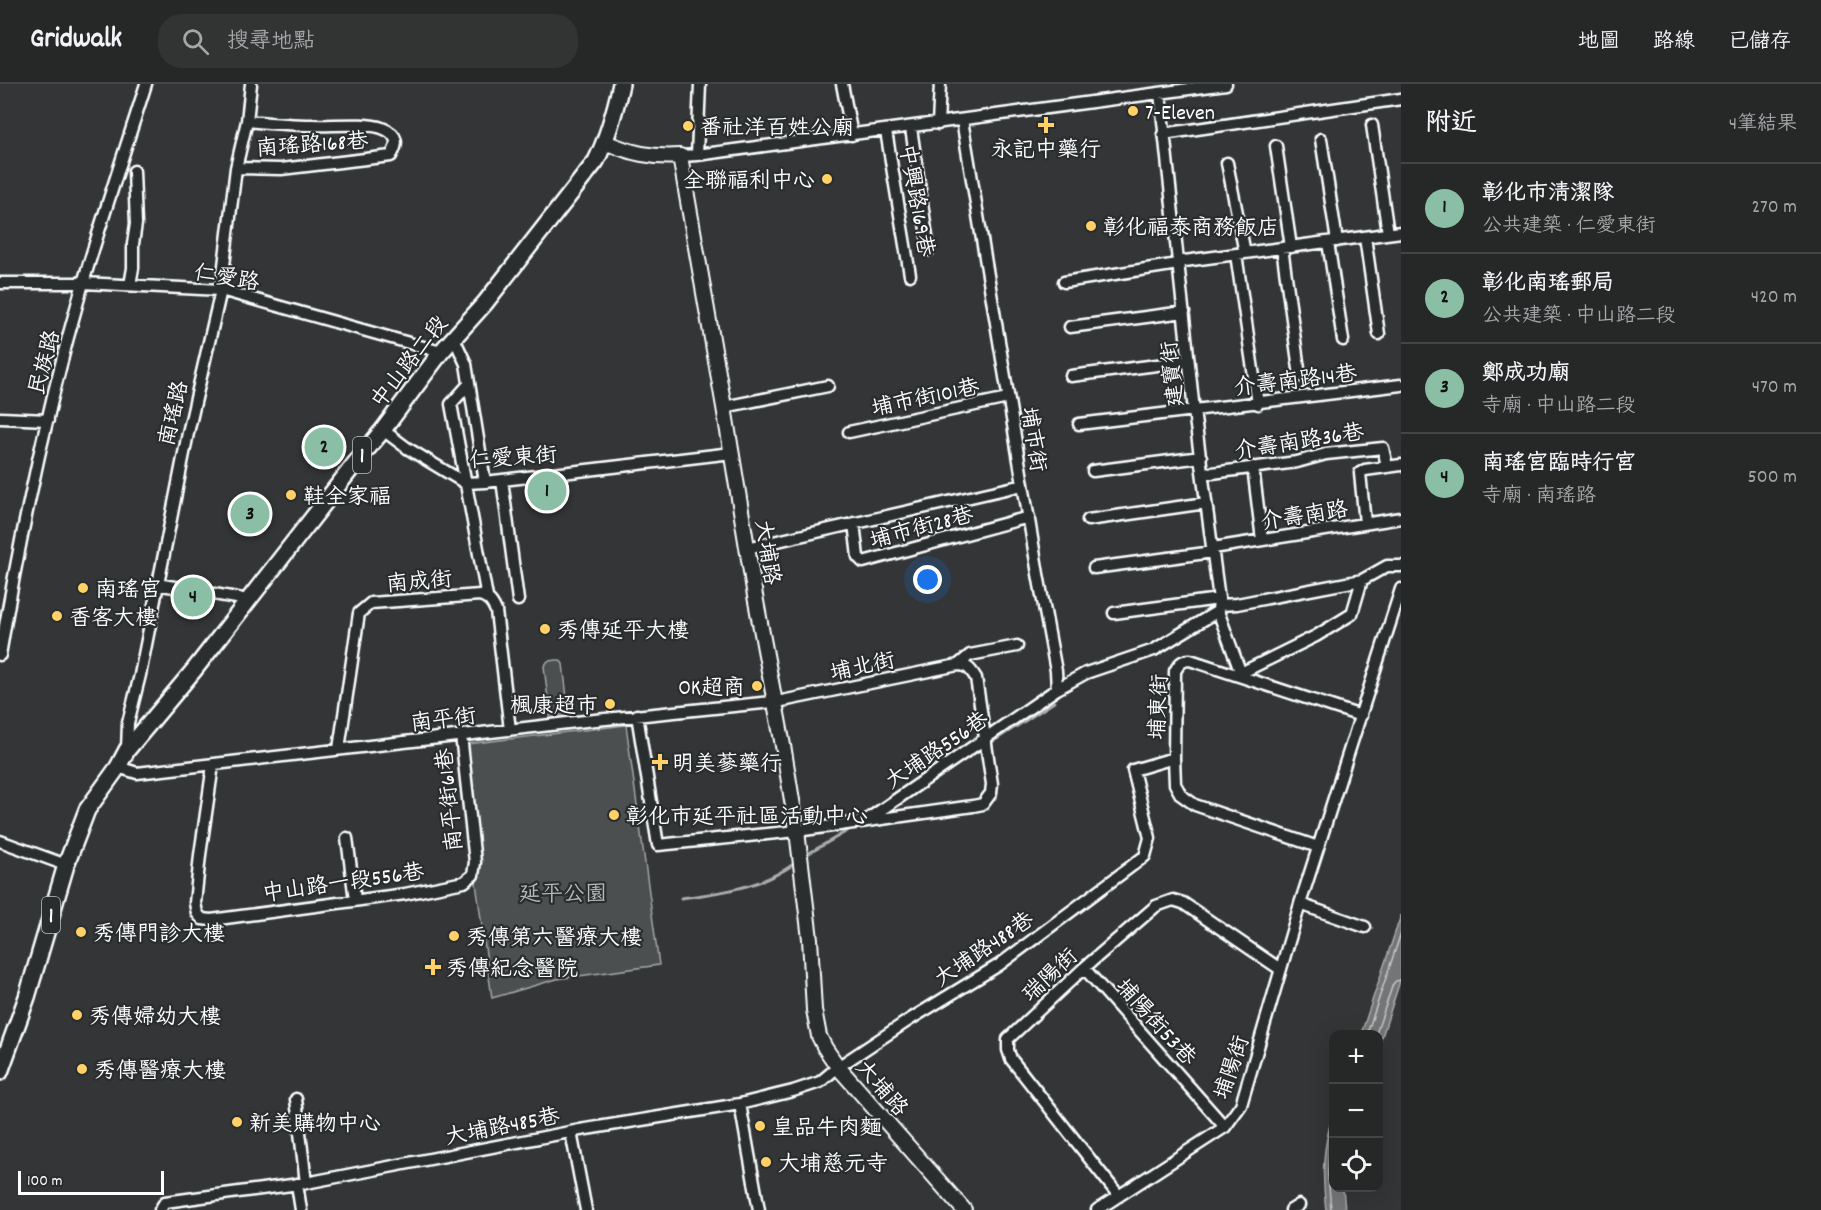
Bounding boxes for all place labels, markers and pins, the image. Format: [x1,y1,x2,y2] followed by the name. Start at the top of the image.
[1145,99,1215,130] place label: 7-Eleven
[1126,104,1140,118] marker: 7-Eleven
[700,114,854,145] place label: 番社洋百姓公廟
[1039,118,1053,132] marker: 永記中藥行
[681,119,695,133] marker: 番社洋百姓公廟
[991,136,1101,167] place label: 永記中藥行
[683,167,815,198] place label: 全聯福利中心
[820,172,834,186] marker: 全聯福利中心
[1103,214,1279,245] place label: 彰化福泰商務飯店
[1084,219,1098,233] marker: 彰化福泰商務飯店
[304,424,344,470] pin: 2
[528,468,566,514] pin: 1
[303,483,391,514] place label: 鞋全家福
[284,488,298,502] marker: 鞋全家福
[230,492,270,536] pin: 3
[174,574,212,620] pin: 4
[95,576,161,607] place label: 南瑤宮
[76,581,90,595] marker: 南瑤宮
[69,604,157,635] place label: 香客大樓
[50,609,64,623] marker: 香客大樓
[557,617,689,648] place label: 秀傳延平大樓
[538,622,552,636] marker: 秀傳延平大樓
[678,674,745,705] place label: OK超商
[750,679,764,693] marker: OK超商
[510,692,598,723] place label: 楓康超市
[603,697,617,711] marker: 楓康超市
[672,750,782,781] place label: 明美蔘藥行
[653,755,667,769] marker: 明美蔘藥行
[626,803,868,834] place label: 彰化市延平社區活動中心
[607,808,621,822] marker: 彰化市延平社區活動中心
[93,920,225,951] place label: 秀傳門診大樓
[466,924,642,955] place label: 秀傳第六醫療大樓
[74,925,88,939] marker: 秀傳門診大樓
[447,929,461,943] marker: 秀傳第六醫療大樓
[446,955,578,986] place label: 秀傳紀念醫院
[424,958,442,976] marker: 秀傳紀念醫院
[89,1003,221,1034] place label: 秀傳婦幼大樓
[70,1008,84,1022] marker: 秀傳婦幼大樓
[94,1057,226,1088] place label: 秀傳醫療大樓
[75,1062,89,1076] marker: 秀傳醫療大樓
[249,1110,381,1141] place label: 新美購物中心
[772,1114,882,1145] place label: 皇品牛肉麵
[230,1115,244,1129] marker: 新美購物中心
[753,1119,767,1133] marker: 皇品牛肉麵
[778,1150,888,1181] place label: 大埔慈元寺
[759,1155,773,1169] marker: 大埔慈元寺

